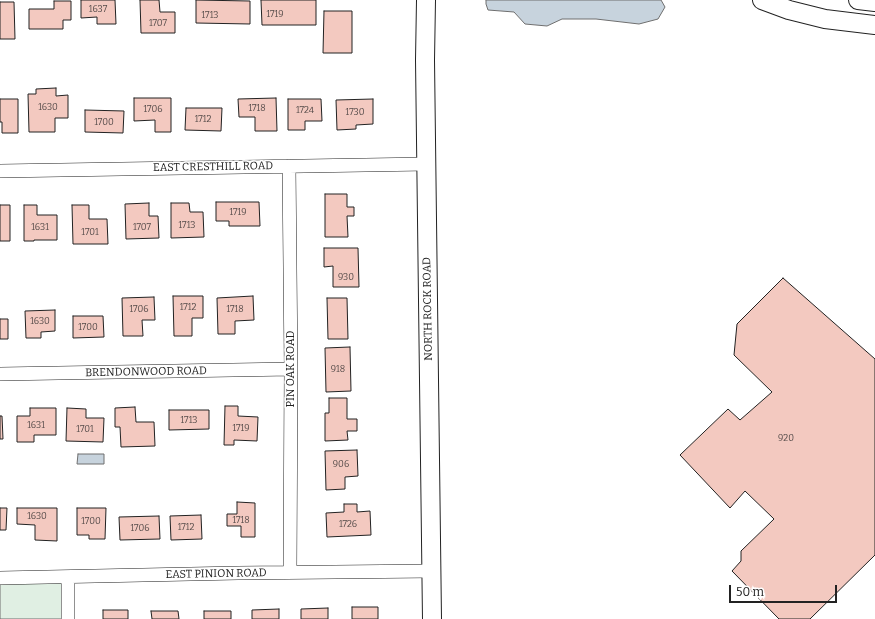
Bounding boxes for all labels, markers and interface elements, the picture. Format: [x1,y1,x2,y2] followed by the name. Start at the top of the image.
[89,4,107,14] house number: 1637
[266,9,284,19] house number: 1719
[202,10,218,20] house number: 1713
[149,18,167,28] house number: 1707
[38,102,58,112] house number: 1630
[248,103,266,113] house number: 1718
[144,104,162,114] house number: 1706
[296,105,314,115] house number: 1724
[346,107,364,117] house number: 1730
[195,114,211,124] house number: 1712
[94,117,114,127] house number: 1700
[153,159,273,175] street label: EAST CRESTHILL ROAD
[229,207,247,217] house number: 1719
[179,220,195,230] house number: 1713
[31,222,49,232] house number: 1631
[133,222,151,232] house number: 1707
[81,227,99,237] house number: 1701
[420,257,436,361] street label: NORTH ROCK ROAD
[338,272,354,282] house number: 930
[180,302,196,312] house number: 1712
[130,304,148,314] house number: 1706
[226,304,244,314] house number: 1718
[30,316,50,326] house number: 1630
[78,322,98,332] house number: 1700
[284,331,298,407] street label: PIN OAK ROAD
[85,364,207,380] street label: BRENDONWOOD ROAD
[331,364,345,374] house number: 918
[181,415,197,425] house number: 1713
[27,420,45,430] house number: 1631
[232,423,250,433] house number: 1719
[76,424,94,434] house number: 1701
[778,433,794,443] house number: 920
[333,459,349,469] house number: 906
[27,511,47,521] house number: 1630
[232,515,250,525] house number: 1718
[81,516,101,526] house number: 1700
[339,519,357,529] house number: 1726
[178,522,194,532] house number: 1712
[131,523,149,533] house number: 1706
[165,567,267,581] street label: EAST PINION ROAD
[731,577,839,603] scale bar
[736,585,764,599] text: 50 m

